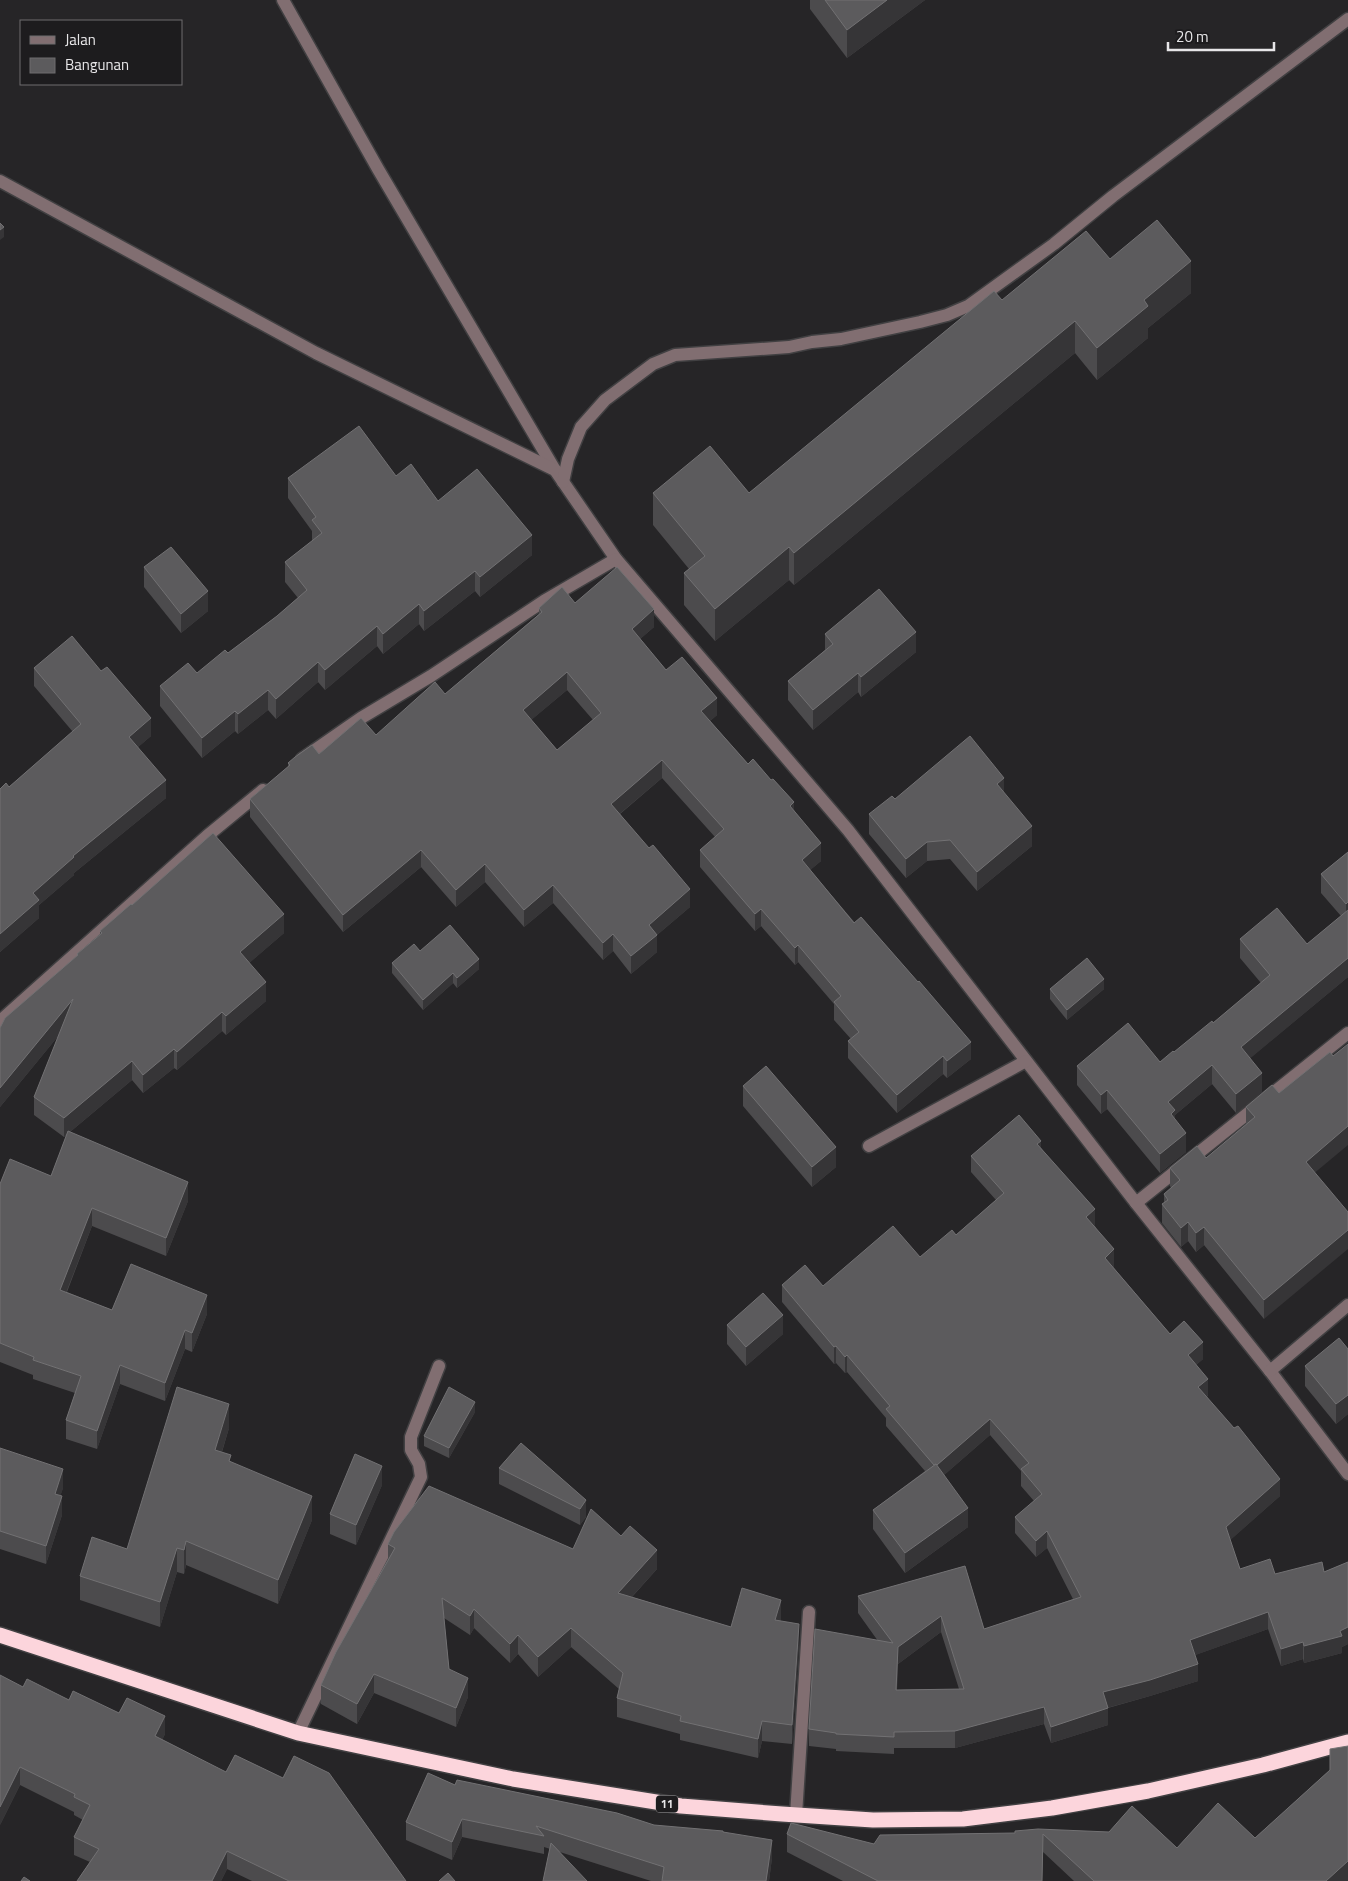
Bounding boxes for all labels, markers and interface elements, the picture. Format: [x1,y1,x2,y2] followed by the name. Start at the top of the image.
[20,20,182,85] legend
[1168,20,1274,52] scale bar
[1176,25,1209,48] text: 20 m
[65,28,96,51] text: Jalan
[65,53,129,76] text: Bangunan
[656,1796,678,1812] road number: 11

